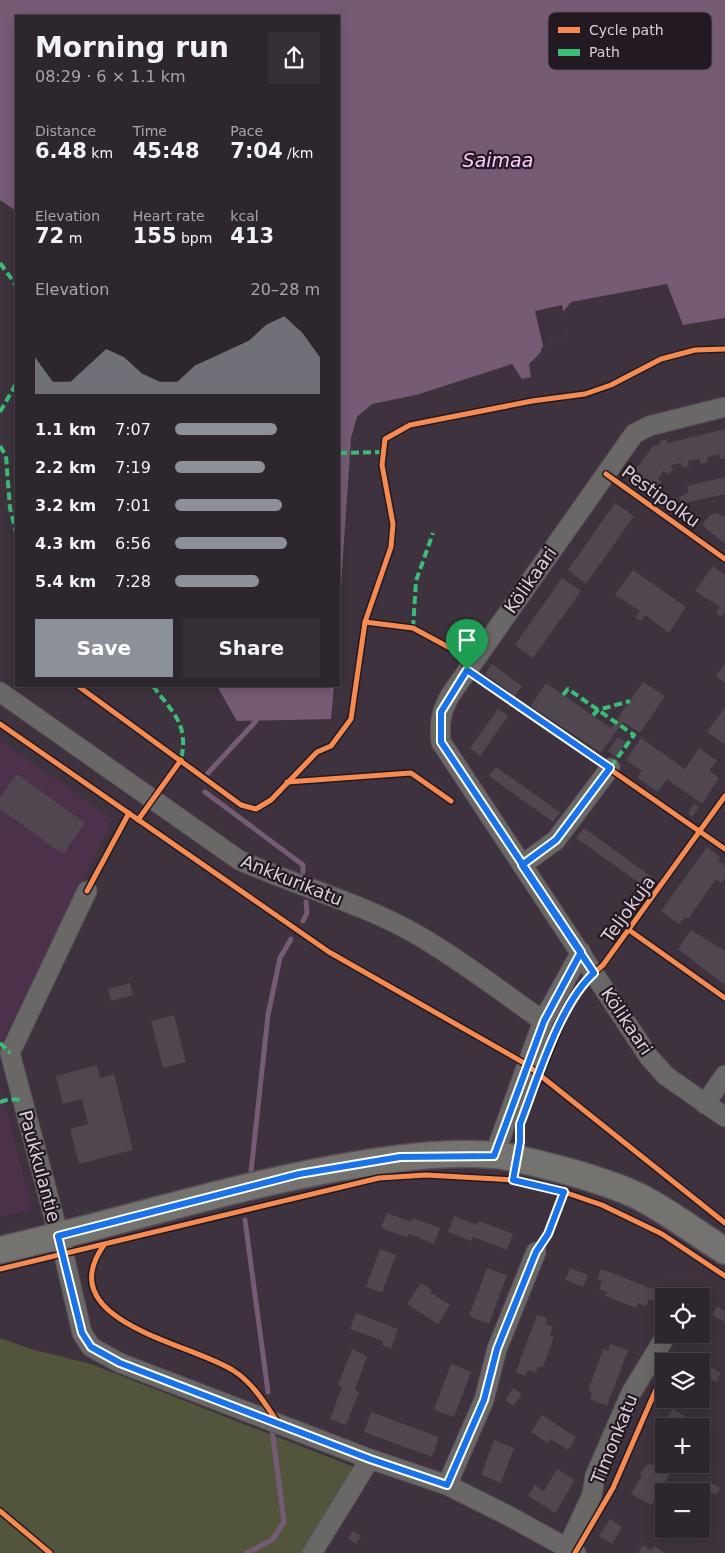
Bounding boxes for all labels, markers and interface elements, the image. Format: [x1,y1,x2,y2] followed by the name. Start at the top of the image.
[548,12,712,70] legend
[589,22,664,38] text: Cycle path
[35,31,229,64] text: Morning run
[268,32,320,84] button: share
[589,44,620,60] text: Path
[35,67,186,86] text: 08:29 · 6 × 1.1 km
[35,123,96,139] text: Distance
[133,123,167,139] text: Time
[230,123,263,139] text: Pace
[35,139,87,163] text: 6.48
[133,139,200,163] text: 45:48
[230,139,283,163] text: 7:04
[87,145,113,161] text: km
[283,145,313,161] text: /km
[463,149,533,171] water label: Saimaa
[35,208,100,224] text: Elevation
[133,208,205,224] text: Heart rate
[230,208,259,224] text: kcal
[35,224,64,248] text: 72
[133,224,177,248] text: 155
[230,224,274,248] text: 413
[64,230,82,246] text: m
[177,230,212,246] text: bpm
[35,280,109,299] text: Elevation
[251,280,320,299] text: 20–28 m
[35,420,96,439] text: 1.1 km
[115,420,151,439] text: 7:07
[35,458,96,477] text: 2.2 km
[115,458,151,477] text: 7:19
[618,461,704,531] street label: Pestipolku
[35,496,96,515] text: 3.2 km
[115,496,151,515] text: 7:01
[35,534,96,553] text: 4.3 km
[115,534,151,553] text: 6:56
[499,543,561,617] street label: Kölikaari
[35,572,96,591] text: 5.4 km
[115,572,151,591] text: 7:28
[35,619,173,677] button: Save
[183,619,320,677] button: Share
[446,619,488,670] pin
[453,626,481,654] icon: arrive
[238,850,346,910] street label: Ankkurikatu
[596,872,659,947] street label: Teljokuja
[597,983,657,1059] street label: Kölikaari
[15,1108,65,1224] street label: Paukkulantie
[655,1288,710,1538] map controls
[655,1288,710,1343] button: locate
[655,1353,710,1408] button: layers
[586,1391,642,1488] street label: Timonkatu
[655,1418,710,1473] button: +
[655,1483,710,1538] button: −

